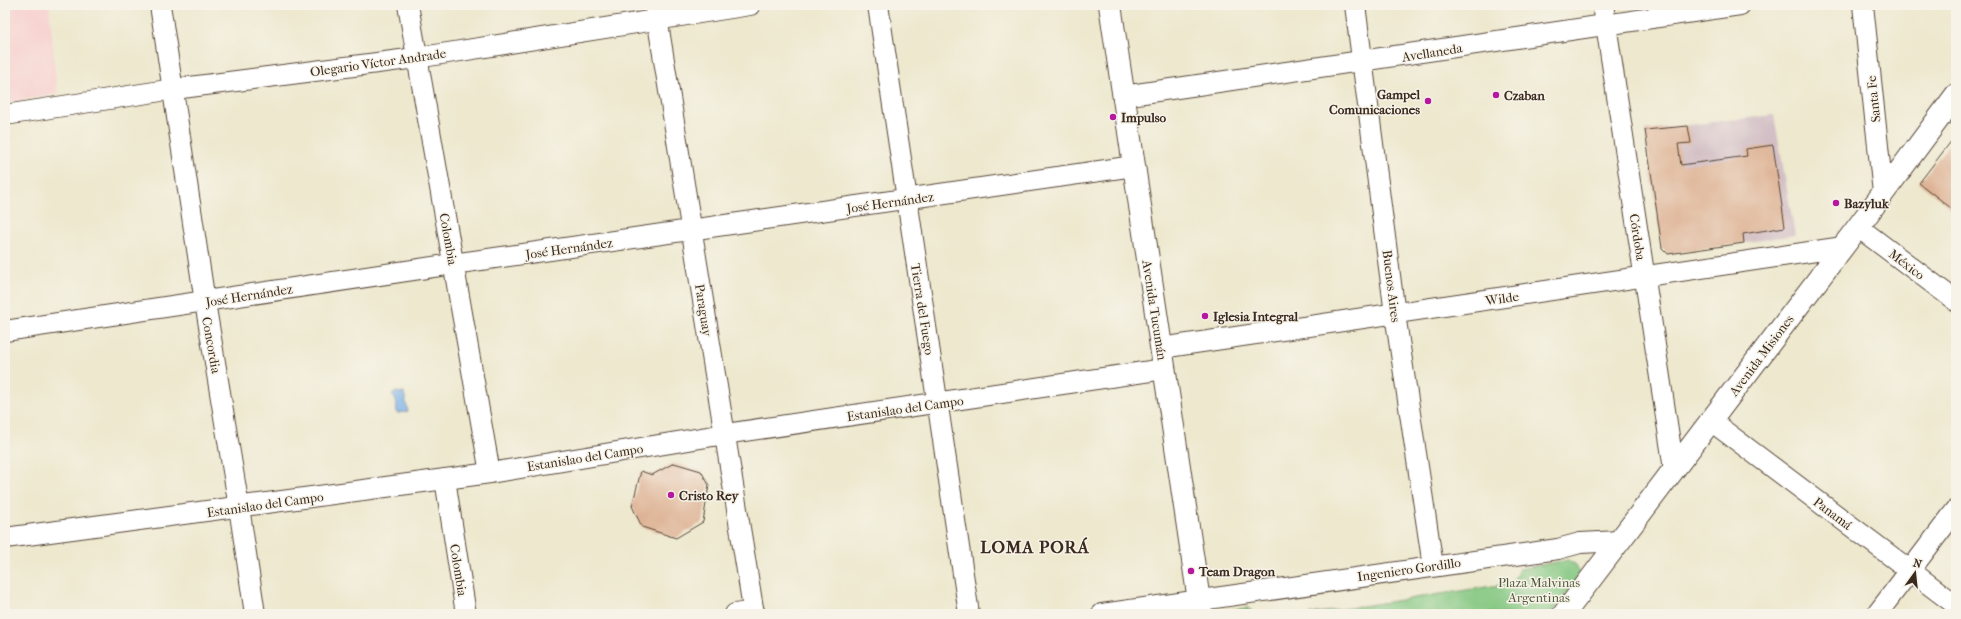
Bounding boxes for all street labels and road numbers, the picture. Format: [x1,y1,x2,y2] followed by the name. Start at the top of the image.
[1400,40,1464,65] street label: Avellaneda
[309,45,448,79] street label: Olegario Víctor Andrade
[1864,74,1883,123] street label: Santa Fe
[845,189,935,216] street label: José Hernández
[437,212,461,267] street label: Colombia
[1626,213,1649,262] street label: Córdoba
[524,235,614,262] street label: José Hernández
[1886,246,1928,283] street label: México
[1380,249,1403,323] street label: Buenos Aires
[1139,258,1170,362] street label: Avenida Tucumán
[908,262,937,356] street label: Tierra del Fuego
[204,281,294,310] street label: José Hernández
[692,283,715,338] street label: Paraguay
[1483,289,1520,308] street label: Wilde
[1725,312,1797,400] street label: Avenida Misiones
[199,316,224,376] street label: Concordia
[846,393,965,424] street label: Estanislao del Campo
[526,441,645,474] street label: Estanislao del Campo
[206,489,325,520] street label: Estanislao del Campo
[1811,494,1856,533] street label: Panamá
[447,543,470,598] street label: Colombia
[1356,555,1462,584] street label: Ingeniero Gordillo

